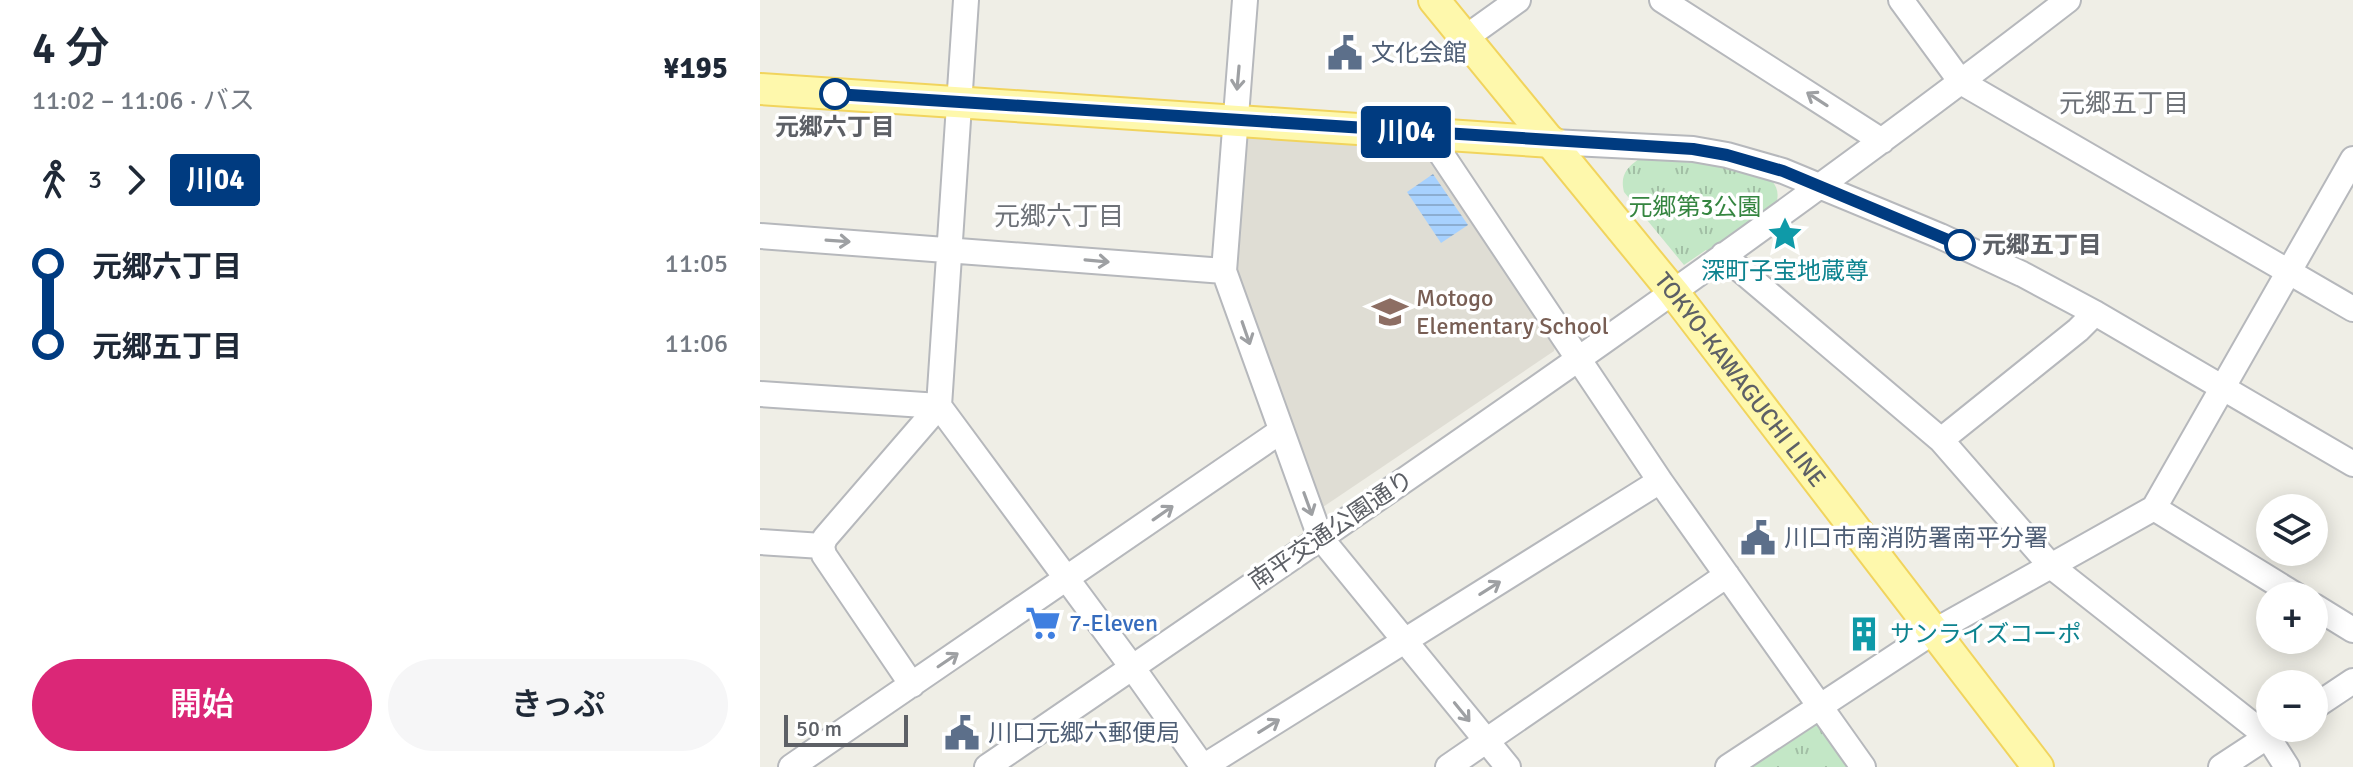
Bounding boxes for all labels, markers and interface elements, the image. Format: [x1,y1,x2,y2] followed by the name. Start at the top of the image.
[32,22,109,76] text: 4 分
[1326,34,1364,72] public building icon: 文化会館
[1371,38,1467,68] place label: 文化会館
[663,50,728,87] text: ¥195
[1230,64,1245,91] one-way arrow
[820,79,850,109] marker: 元郷六丁目
[32,85,255,117] text: 11:02 – 11:06 · バス
[2059,88,2189,120] district label: 元郷五丁目
[1806,91,1828,108] one-way arrow
[1360,106,1452,158] line badge: 川04
[775,112,895,142] place label: 元郷六丁目
[1377,115,1435,149] text: 川04
[32,158,76,202] icon: walk
[114,158,158,202] icon: forward
[186,163,244,197] text: 川04
[88,164,102,196] text: 3
[1629,192,1761,222] park label: 元郷第3公園
[994,201,1124,233] district label: 元郷六丁目
[1766,215,1804,253] place icon: 深町子宝地蔵尊
[1945,230,1975,260] marker: 元郷五丁目
[1982,230,2102,260] place label: 元郷五丁目
[824,234,851,249] one-way arrow
[665,248,728,280] text: 11:05
[92,249,242,286] text: 元郷六丁目
[1083,254,1110,269] one-way arrow
[1701,256,1869,286] place label: 深町子宝地蔵尊
[1648,266,1833,493] street label: TOKYO-KAWAGUCHI LINE
[1416,283,1609,341] place label: Motogo Elementary School
[1371,293,1409,331] school or university icon: Motogo Elementary School
[1240,321,1255,346] one-way arrow
[665,328,728,360] text: 11:06
[92,329,242,366] text: 元郷五丁目
[1243,464,1419,596] street label: 南平交通公園通り
[1302,491,1316,516] one-way arrow
[2256,494,2328,742] map controls
[2256,494,2328,566] button: layers
[1151,505,1173,521] one-way arrow
[1739,519,1777,557] public building icon: 川口市南消防署南平分署
[1784,523,2048,553] place label: 川口市南消防署南平分署
[1478,580,1500,597] one-way arrow
[2256,582,2328,654] button: +
[1024,604,1062,642] supermarket icon: 7-Eleven
[1069,608,1158,638] place label: 7-Eleven
[1845,615,1883,653] building icon: サンライズコーポ
[1890,619,2081,649] place label: サンライズコーポ
[937,652,959,668] one-way arrow
[32,659,372,751] button: 開始
[388,659,728,751] button: きっぷ
[2256,670,2328,742] button: −
[1453,701,1471,722] one-way arrow
[784,711,908,747] scale bar
[943,714,981,752] public building icon: 川口元郷六郵便局
[796,715,842,742] text: 50 m
[1257,717,1280,733] one-way arrow
[988,718,1180,748] place label: 川口元郷六郵便局

